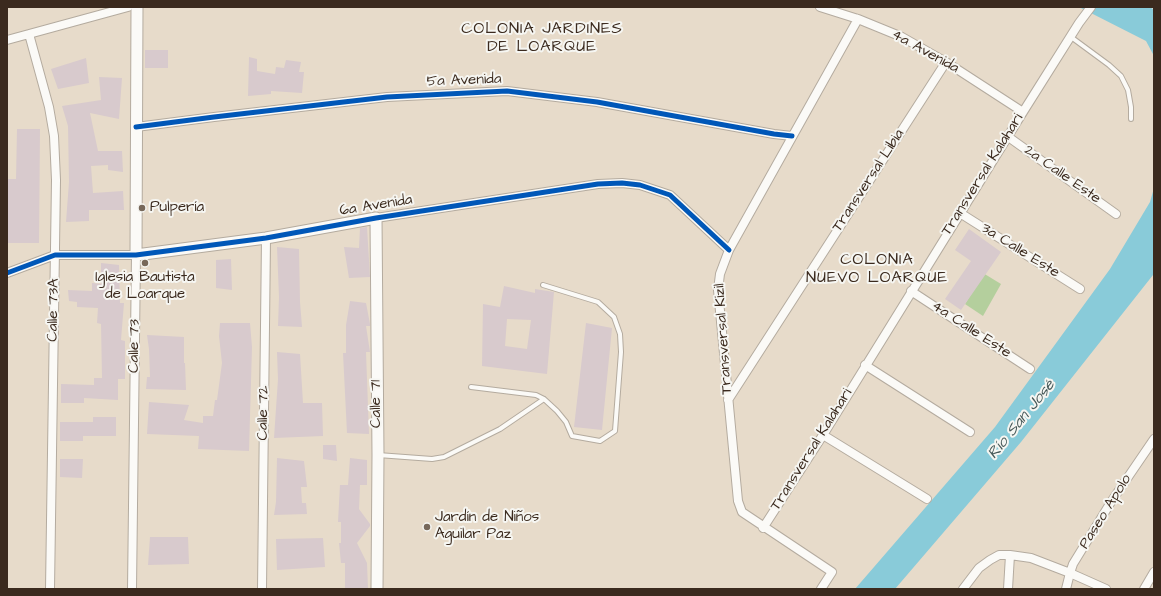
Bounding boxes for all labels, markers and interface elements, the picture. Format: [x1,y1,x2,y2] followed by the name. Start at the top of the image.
[461,20,623,58] district label: COLONIA JARDINES DE LOARQUE
[888,26,962,78] street label: 4a Avenida
[426,71,502,91] street label: 5a Avenida
[938,111,1028,239] street label: Transversal Kalahari
[829,126,909,236] street label: Transversal Libia
[1020,142,1104,208] street label: 2a Calle Este
[338,191,414,221] street label: 6a Avenida
[150,199,204,217] place label: Pulpería
[137,203,147,213] marker: Pulpería
[978,220,1062,282] street label: 3a Calle Este
[806,251,948,289] district label: COLONIA NUEVO LOARQUE
[140,258,150,268] marker: Iglesia Bautista de Loarque
[95,269,195,304] place label: Iglesia Bautista de Loarque
[44,278,64,342] street label: Calle 73A
[711,283,737,395] street label: Transversal Kizil
[928,298,1014,362] street label: 4a Calle Este
[126,319,144,373] street label: Calle 73
[984,377,1060,463] water label: Río San José
[368,380,386,428] street label: Calle 71
[255,385,273,441] street label: Calle 72
[767,386,857,514] street label: Transversal Kalahari
[1076,471,1136,553] street label: Paseo Apolo
[435,509,539,544] place label: Jardín de Niños Aguilar Paz
[422,522,432,532] marker: Jardín de Niños Aguilar Paz

